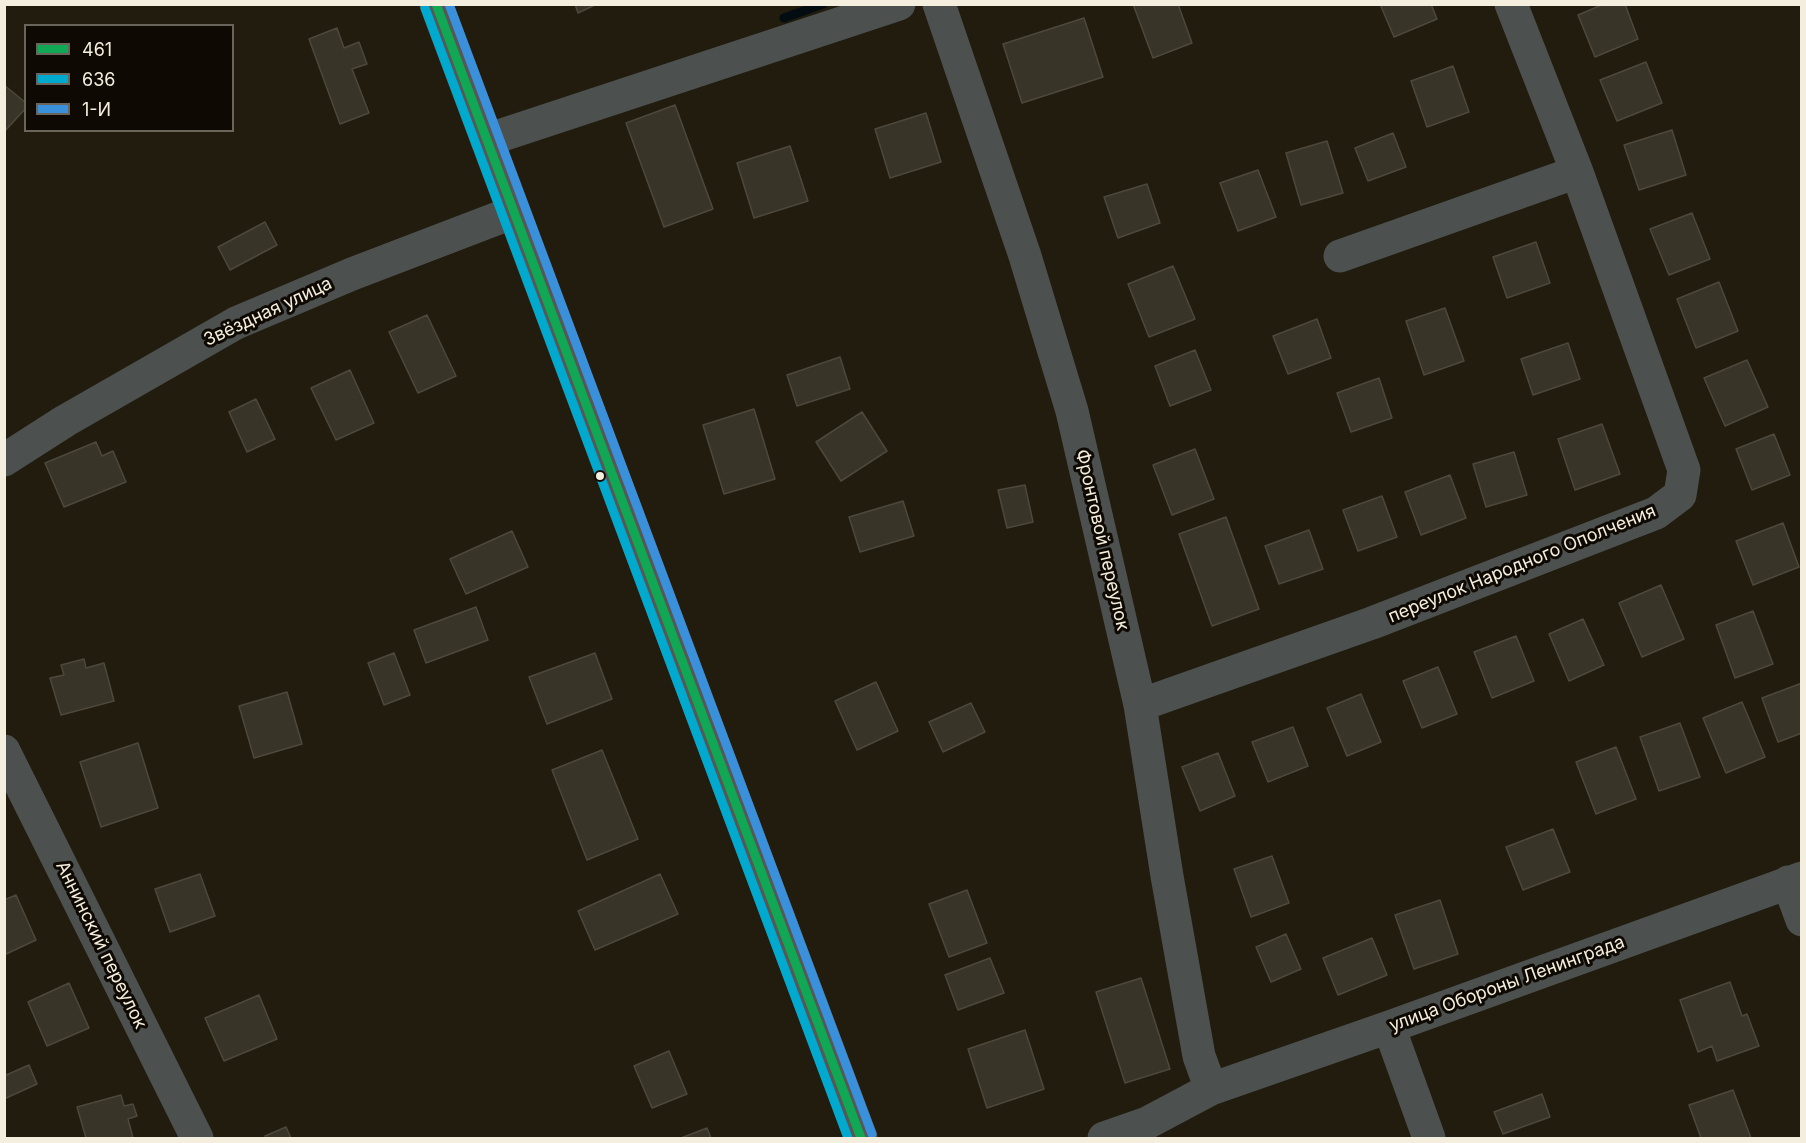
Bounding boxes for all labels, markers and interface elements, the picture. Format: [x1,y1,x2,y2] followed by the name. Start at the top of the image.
[24,24,234,132] legend
[82,39,112,60] text: 461
[82,69,115,90] text: 636
[82,99,111,120] text: 1-И
[200,273,336,351] street label: Звёздная улица
[1071,447,1133,633] street label: Фронтовой переулок
[594,470,606,482] unlabelled marker
[1385,500,1659,628] street label: переулок Народного Ополчения
[51,858,151,1032] street label: Аннинский переулок
[1386,931,1628,1037] street label: улица Обороны Ленинграда

